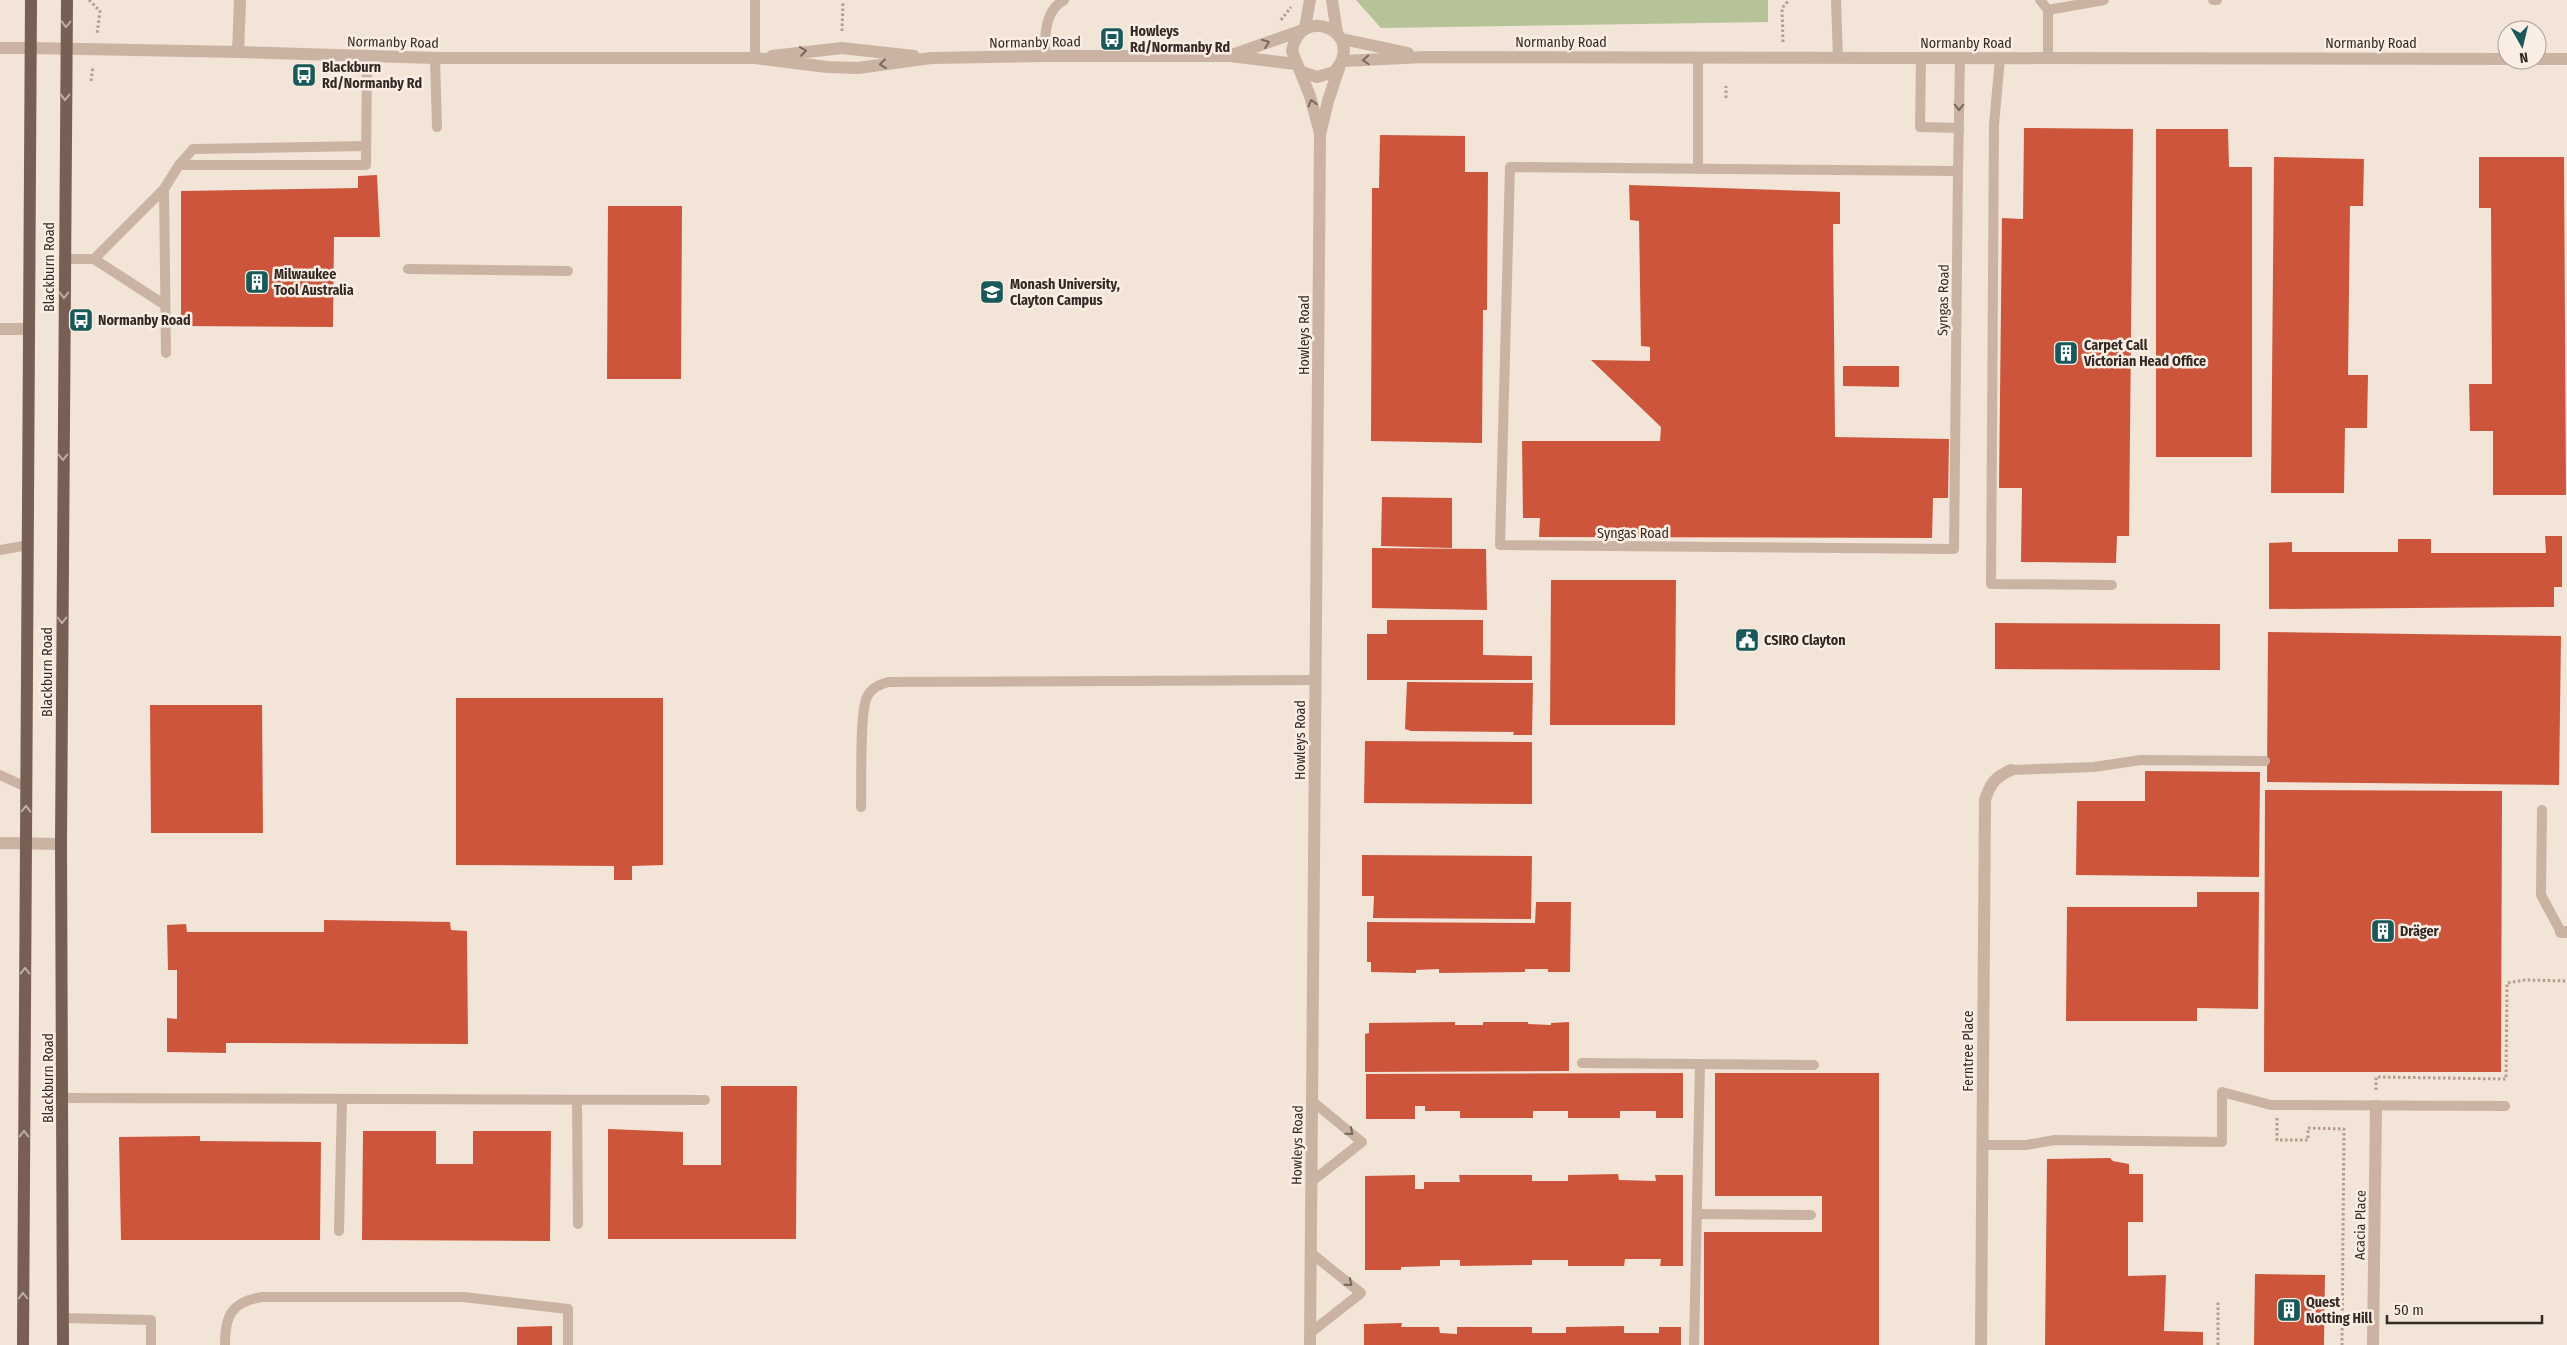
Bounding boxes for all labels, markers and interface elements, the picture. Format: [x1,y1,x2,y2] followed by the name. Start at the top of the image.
[2497,20,2547,70] north arrow
[61,21,72,29] one-way arrow
[1130,23,1230,56] place label: Howleys Rd/Normanby Rd
[1099,26,1125,52] bus stop icon: Howleys Rd/Normanby Rd
[347,33,439,52] street label: Normanby Road
[989,33,1081,52] street label: Normanby Road
[1515,34,1607,51] street label: Normanby Road
[1920,35,2012,52] street label: Normanby Road
[2325,35,2417,52] street label: Normanby Road
[1262,39,1270,49] one-way arrow
[799,47,808,57] one-way arrow
[2518,48,2529,66] text: N
[1362,54,1370,65] one-way arrow
[879,58,887,69] one-way arrow
[322,59,422,92] place label: Blackburn Rd/Normanby Rd
[291,62,317,88] bus stop icon: Blackburn Rd/Normanby Rd
[60,94,71,102] one-way arrow
[1307,99,1318,108] one-way arrow
[1954,104,1964,111] one-way arrow
[41,222,58,312] street label: Blackburn Road
[1934,264,1953,336] street label: Syngas Road
[274,266,354,299] place label: Milwaukee Tool Australia
[244,269,270,295] building icon: Milwaukee Tool Australia
[1010,276,1120,309] place label: Monash University, Clayton Campus
[979,279,1005,305] school or university icon: Monash University, Clayton Campus
[59,292,69,299] one-way arrow
[1296,295,1313,375] street label: Howleys Road
[68,307,94,333] bus stop icon: Normanby Road
[98,312,191,329] place label: Normanby Road
[2083,337,2206,370] place label: Carpet Call Victorian Head Office
[2053,340,2079,366] building icon: Carpet Call Victorian Head Office
[58,454,68,462] one-way arrow
[1597,525,1669,542] street label: Syngas Road
[57,616,67,624] one-way arrow
[39,627,56,717] street label: Blackburn Road
[1734,627,1760,653] public building icon: CSIRO Clayton
[1764,632,1846,649] place label: CSIRO Clayton
[1292,700,1309,780] street label: Howleys Road
[21,805,31,812] one-way arrow
[2370,918,2396,944] building icon: Dräger
[2400,923,2440,940] place label: Dräger
[20,967,30,975] one-way arrow
[1960,1010,1977,1092] street label: Ferntree Place
[40,1033,57,1123] street label: Blackburn Road
[1288,1105,1307,1185] street label: Howleys Road
[1344,1126,1353,1134] one-way arrow
[19,1130,29,1138] one-way arrow
[2351,1190,2370,1260] street label: Acacia Place
[1343,1278,1352,1287] one-way arrow
[18,1292,28,1300] one-way arrow
[2387,1292,2542,1324] scale bar
[2306,1294,2372,1327] place label: Quest Notting Hill
[2276,1297,2302,1323] building icon: Quest Notting Hill
[2394,1301,2424,1319] text: 50 m

